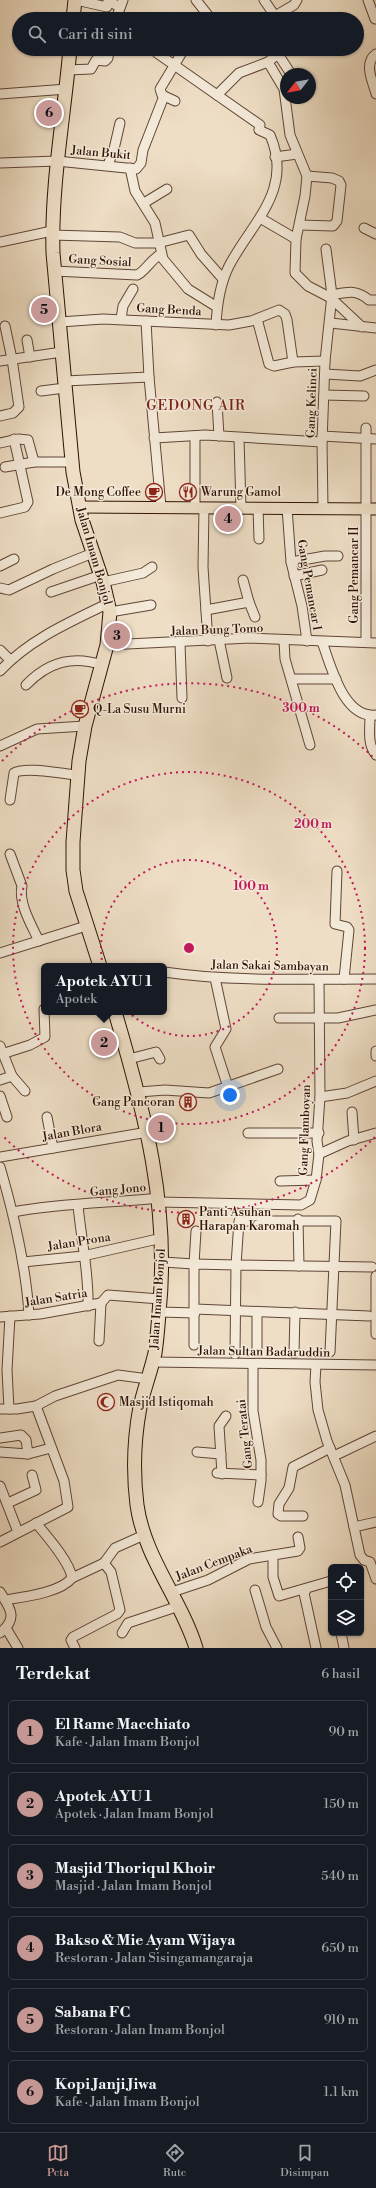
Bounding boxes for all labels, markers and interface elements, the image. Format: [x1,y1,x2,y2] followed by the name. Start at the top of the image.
[12,12,364,56] search box
[26,23,48,45] icon: search
[58,25,133,44] text: Cari di sini
[280,68,316,104] north arrow
[36,98,62,128] pin: 6
[69,143,132,163] street label: Jalan Bukit
[68,252,132,270] street label: Gang Sosial
[31,295,57,325] pin: 5
[136,301,203,319] street label: Gang Benda
[303,368,321,438] street label: Gang Kelinci
[146,397,246,415] district label: GEDONG AIR
[144,482,164,502] cafe icon: De Mong Coffee
[178,482,198,502] restaurant icon: Warung Gamol
[56,485,141,500] place label: De Mong Coffee
[200,485,282,500] place label: Warung Gamol
[73,504,115,607] street label: Jalan Imam Bonjol
[215,504,241,534] pin: 4
[347,526,362,623] street label: Gang Pemancar II
[294,538,324,632] street label: Gang Pemancar I
[104,621,130,651] pin: 3
[169,621,264,639] street label: Jalan Bung Tomo
[70,699,90,719] cafe icon: Q-La Susu Murni
[282,701,320,716] text: 300 m
[93,702,186,717] place label: Q-La Susu Murni
[294,817,332,832] text: 200 m
[233,879,269,894] text: 100 m
[182,941,196,955] centre of rings
[210,957,329,975] street label: Jalan Sakai Sambayan
[41,963,167,1015] popup
[56,972,152,991] text: Apotek AYU 1
[56,991,97,1007] text: Apotek
[91,1028,117,1058] pin: 2
[296,1084,314,1176] street label: Gang Flamboyan
[220,1085,240,1105] your location
[178,1092,198,1112] building icon: Gang Pancoran
[92,1095,175,1110] place label: Gang Pancoran
[148,1113,174,1143] pin: 1
[40,1119,104,1145] street label: Jalan Blora
[89,1180,147,1200] street label: Gang Jono
[199,1205,299,1234] place label: Panti Asuhan Harapan Karomah
[176,1209,196,1229] building icon: Panti Asuhan Harapan Karomah
[45,1229,113,1255] street label: Jalan Prona
[147,1248,169,1351] street label: Jalan Imam Bonjol
[23,1286,89,1310] street label: Jalan Satria
[197,1343,330,1361] street label: Jalan Sultan Badaruddin
[96,1392,116,1412] mosque icon: Masjid Istiqomah
[119,1395,214,1410] place label: Masjid Istiqomah
[234,1398,256,1470] street label: Gang Teratai
[173,1541,255,1585] street label: Jalan Cempaka
[328,1564,364,1636] map controls
[328,1564,364,1600] button: locate
[328,1600,364,1636] button: layers
[16,1663,90,1685] text: Terdekat
[321,1666,360,1682] text: 6 hasil
[55,1715,190,1734] text: El Rame Macchiato
[27,1724,33,1740] text: 1
[328,1724,359,1740] text: 90 m
[55,1734,200,1750] text: Kafe · Jalan Imam Bonjol
[55,1787,152,1806] text: Apotek AYU 1
[26,1796,34,1812] text: 2
[324,1796,359,1812] text: 150 m
[55,1806,214,1822] text: Apotek · Jalan Imam Bonjol
[55,1859,215,1878] text: Masjid Thoriqul Khoir
[26,1868,34,1884] text: 3
[321,1868,359,1884] text: 540 m
[55,1878,212,1894] text: Masjid · Jalan Imam Bonjol
[55,1931,235,1950] text: Bakso & Mie Ayam Wijaya
[26,1940,34,1956] text: 4
[321,1940,359,1956] text: 650 m
[55,1950,253,1966] text: Restoran · Jalan Sisingamangaraja
[55,2003,130,2022] text: Sabana FC
[26,2012,34,2028] text: 5
[324,2012,359,2028] text: 910 m
[55,2022,225,2038] text: Restoran · Jalan Imam Bonjol
[55,2075,157,2094] text: Kopi Janji Jiwa
[26,2084,34,2100] text: 6
[324,2084,359,2100] text: 1.1 km
[55,2094,200,2110] text: Kafe · Jalan Imam Bonjol
[47,2142,69,2180] tab: Peta
[163,2142,186,2180] tab: Rute
[280,2142,329,2180] tab: Disimpan

